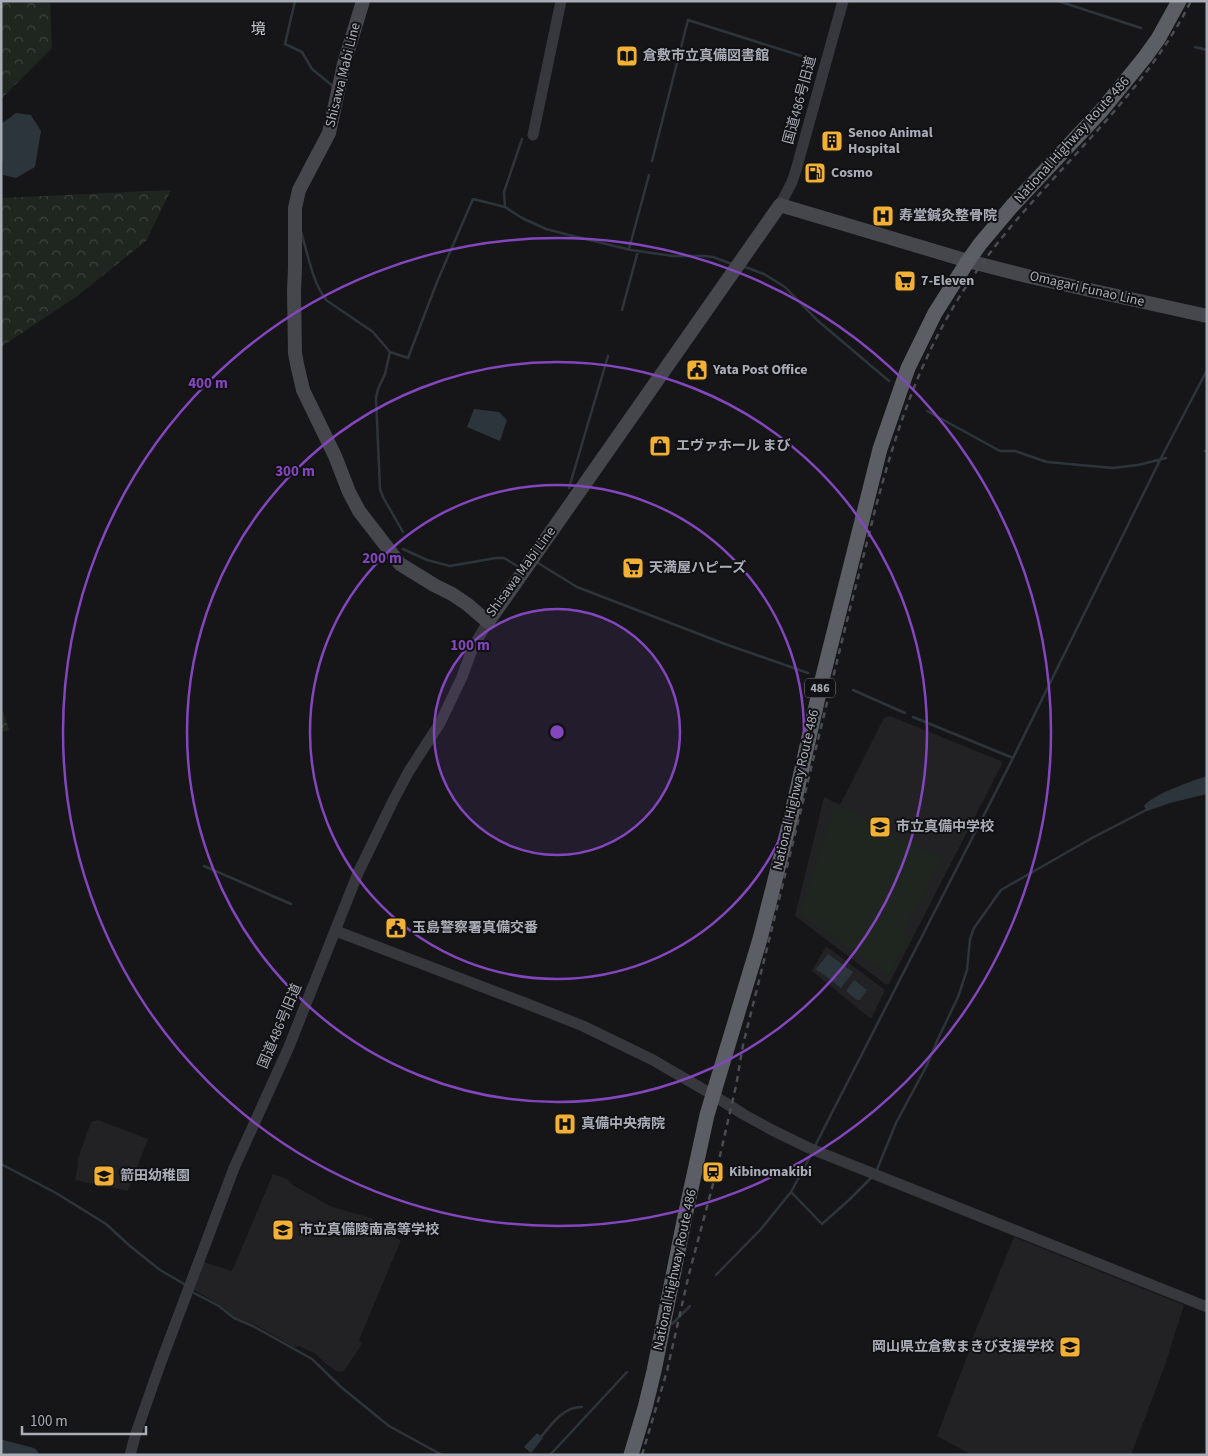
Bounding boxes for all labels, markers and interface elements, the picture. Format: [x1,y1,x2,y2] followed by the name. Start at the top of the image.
[250,19,266,40] district label: 境
[320,20,366,129] street label: Shisawa Mabi Line
[615,44,639,68] library icon: 倉敷市立真備図書館
[643,46,769,66] place label: 倉敷市立真備図書館
[779,54,821,146] street label: 国道486号旧道
[1010,72,1135,208] street label: National Highway Route 486
[848,123,933,159] place label: Senoo Animal Hospital
[820,129,844,153] building icon: Senoo Animal Hospital
[803,161,827,185] fuel station icon: Cosmo
[831,163,873,183] place label: Cosmo
[871,204,895,228] hospital icon: 寿堂鍼灸整骨院
[899,206,997,226] place label: 寿堂鍼灸整骨院
[1028,266,1146,312] street label: Omagari Funao Line
[893,269,917,293] supermarket icon: 7-Eleven
[921,271,974,291] place label: 7-Eleven
[685,358,709,382] public building icon: Yata Post Office
[712,360,808,380] place label: Yata Post Office
[188,373,228,394] text: 400 m
[648,434,672,458] shop icon: エヴァホール まび
[676,436,791,456] place label: エヴァホール まび
[275,461,315,482] text: 300 m
[481,523,561,621] street label: Shisawa Mabi Line
[362,548,402,569] text: 200 m
[621,556,645,580] supermarket icon: 天満屋ハピーズ
[649,558,746,578] place label: 天満屋ハピーズ
[450,635,490,656] text: 100 m
[805,678,835,698] road number: 486
[768,708,824,872] street label: National Highway Route 486
[548,723,566,741] centre of rings
[868,815,892,839] school or university icon: 市立真備中学校
[896,817,994,837] place label: 市立真備中学校
[384,916,408,940] public building icon: 玉島警察署真備交番
[412,918,538,938] place label: 玉島警察署真備交番
[253,980,307,1072] street label: 国道486号旧道
[553,1112,577,1136] hospital icon: 真備中央病院
[581,1114,665,1134] place label: 真備中央病院
[701,1160,725,1184] station icon: Kibinomakibi
[729,1162,812,1182] place label: Kibinomakibi
[92,1164,116,1188] school or university icon: 箭田幼稚園
[120,1166,190,1186] place label: 箭田幼稚園
[648,1187,702,1353] street label: National Highway Route 486
[271,1218,295,1242] school or university icon: 市立真備陵南高等学校
[299,1220,439,1240] place label: 市立真備陵南高等学校
[1058,1335,1082,1359] school or university icon: 岡山県立倉敷まきび支援学校
[872,1337,1054,1357] place label: 岡山県立倉敷まきび支援学校
[22,1404,146,1436] scale bar
[30,1411,68,1432] text: 100 m

